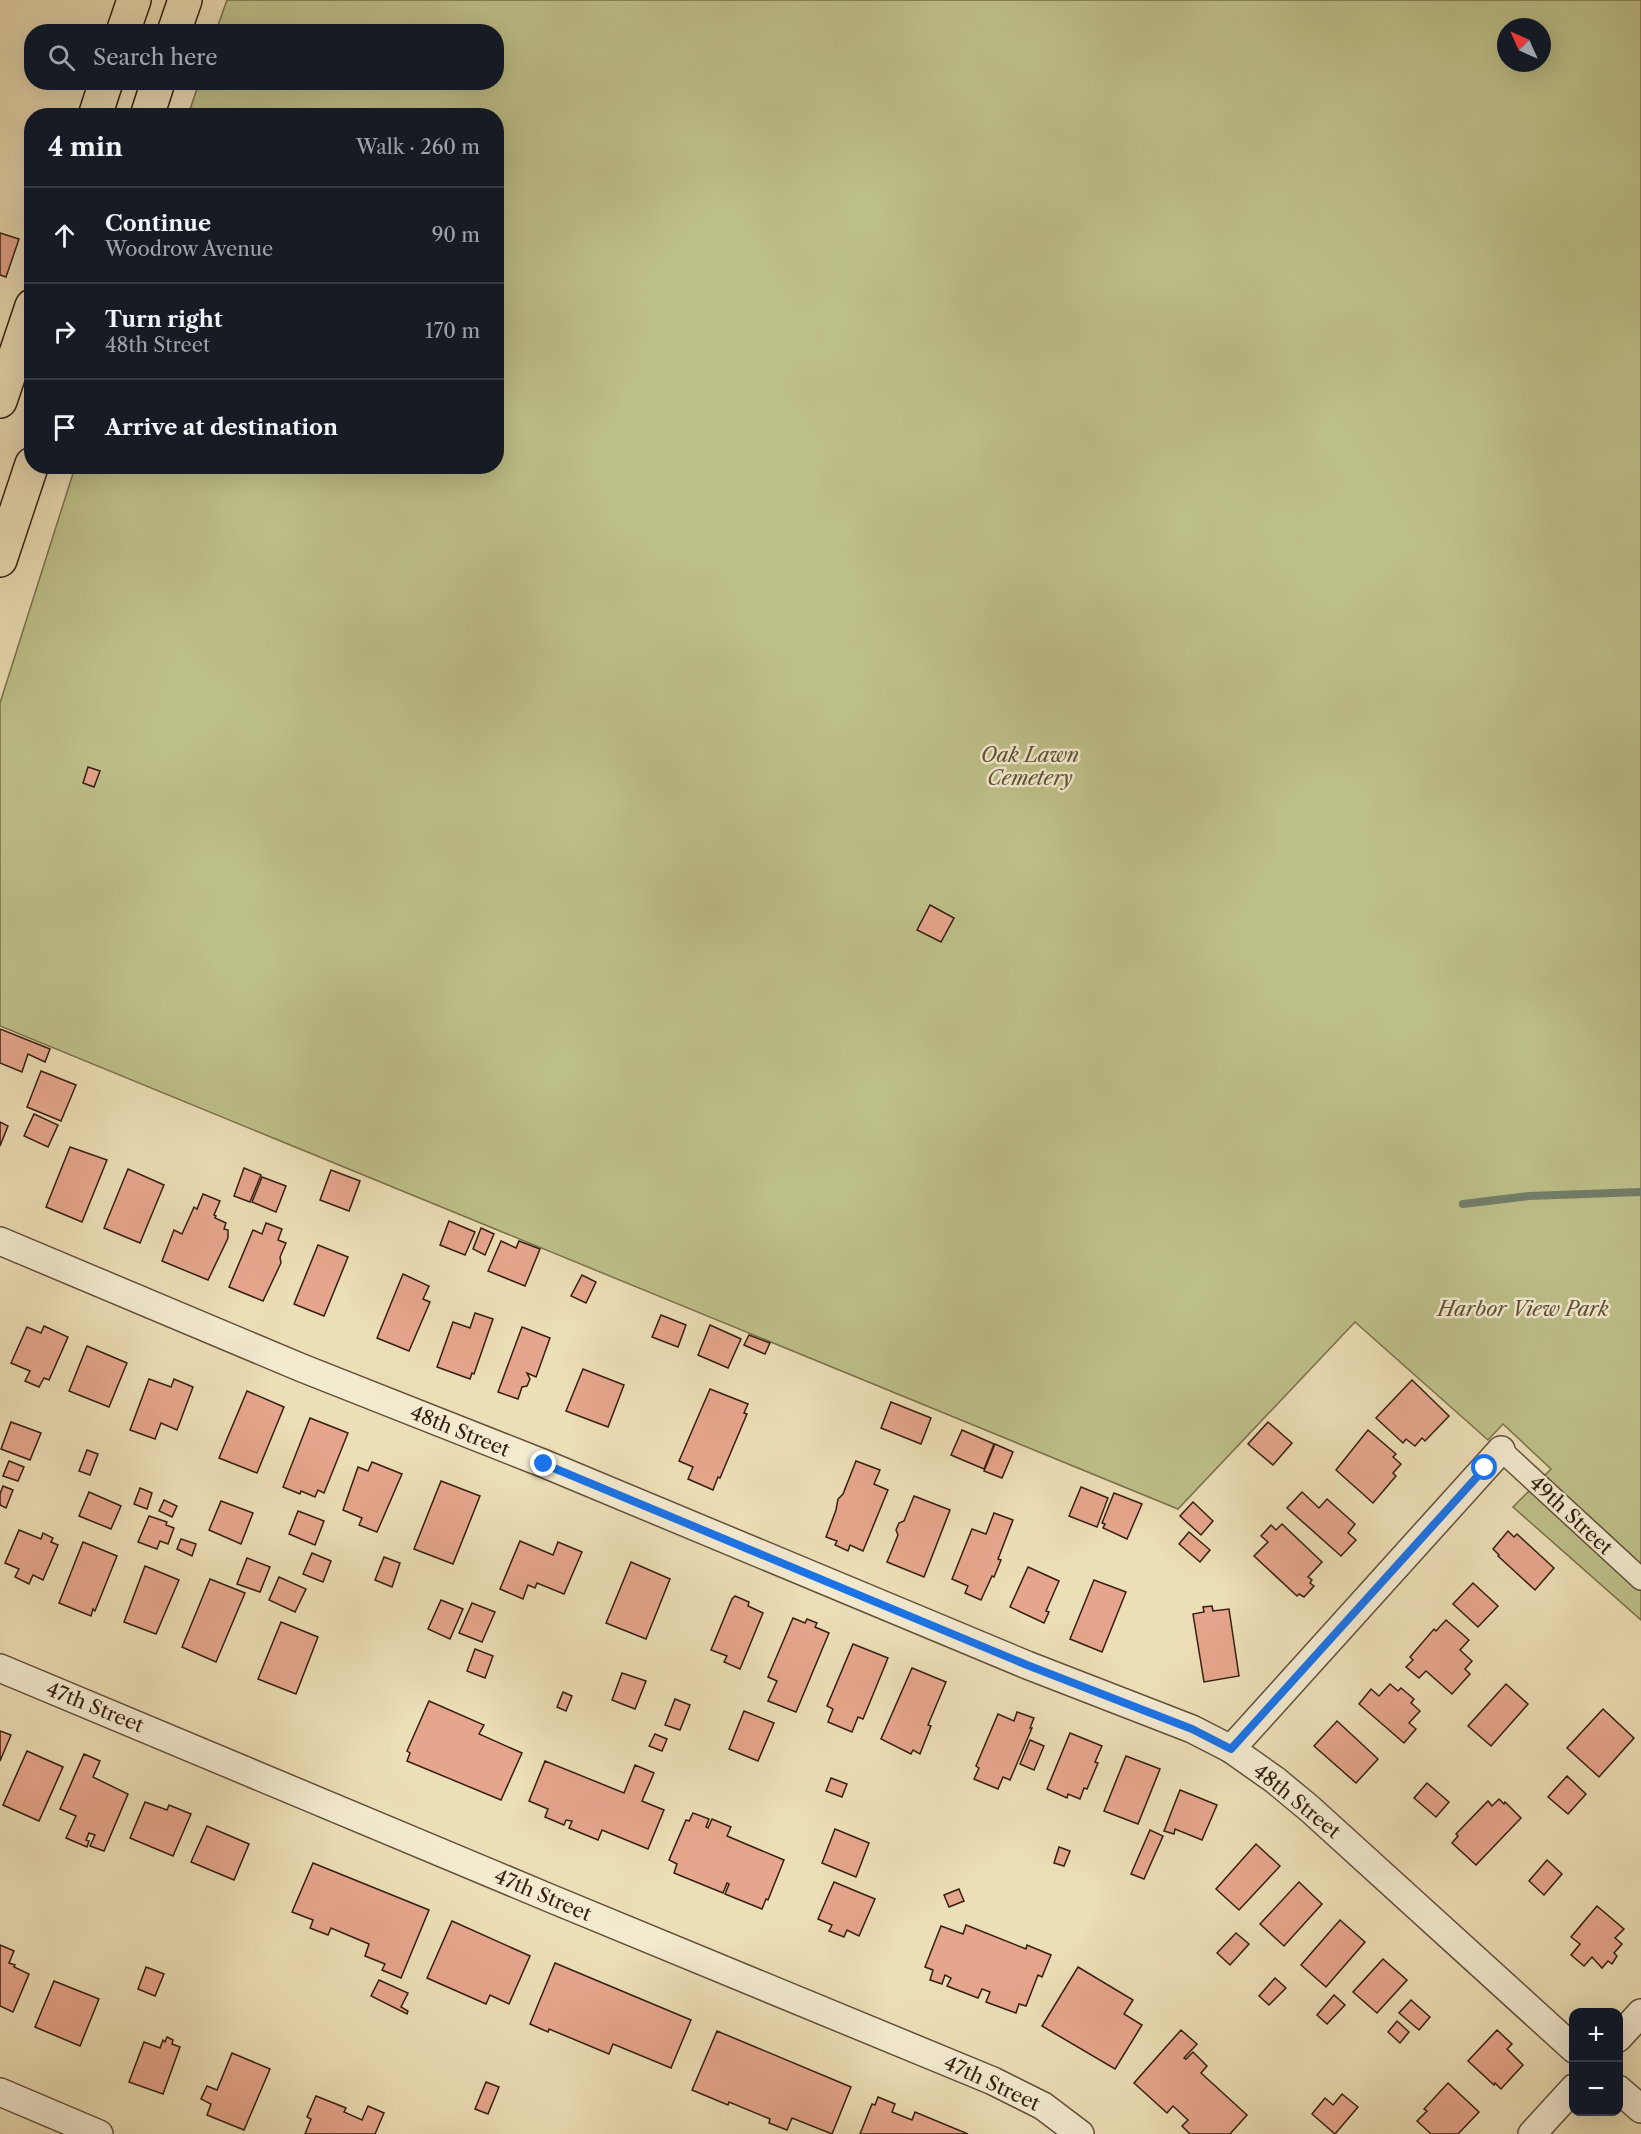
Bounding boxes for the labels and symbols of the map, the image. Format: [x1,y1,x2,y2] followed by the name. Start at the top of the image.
[1497,18,1551,72] north arrow
[981,743,1079,790] park label: Oak Lawn Cemetery
[1435,1297,1609,1321] park label: Harbor View Park
[407,1400,513,1462] street label: 48th Street
[530,1450,556,1476] route end
[1471,1454,1497,1480] route start
[1524,1470,1618,1560] street label: 49th Street
[43,1677,147,1737] street label: 47th Street
[1249,1759,1345,1843] street label: 48th Street
[491,1864,595,1926] street label: 47th Street
[940,2050,1044,2116] street label: 47th Street

